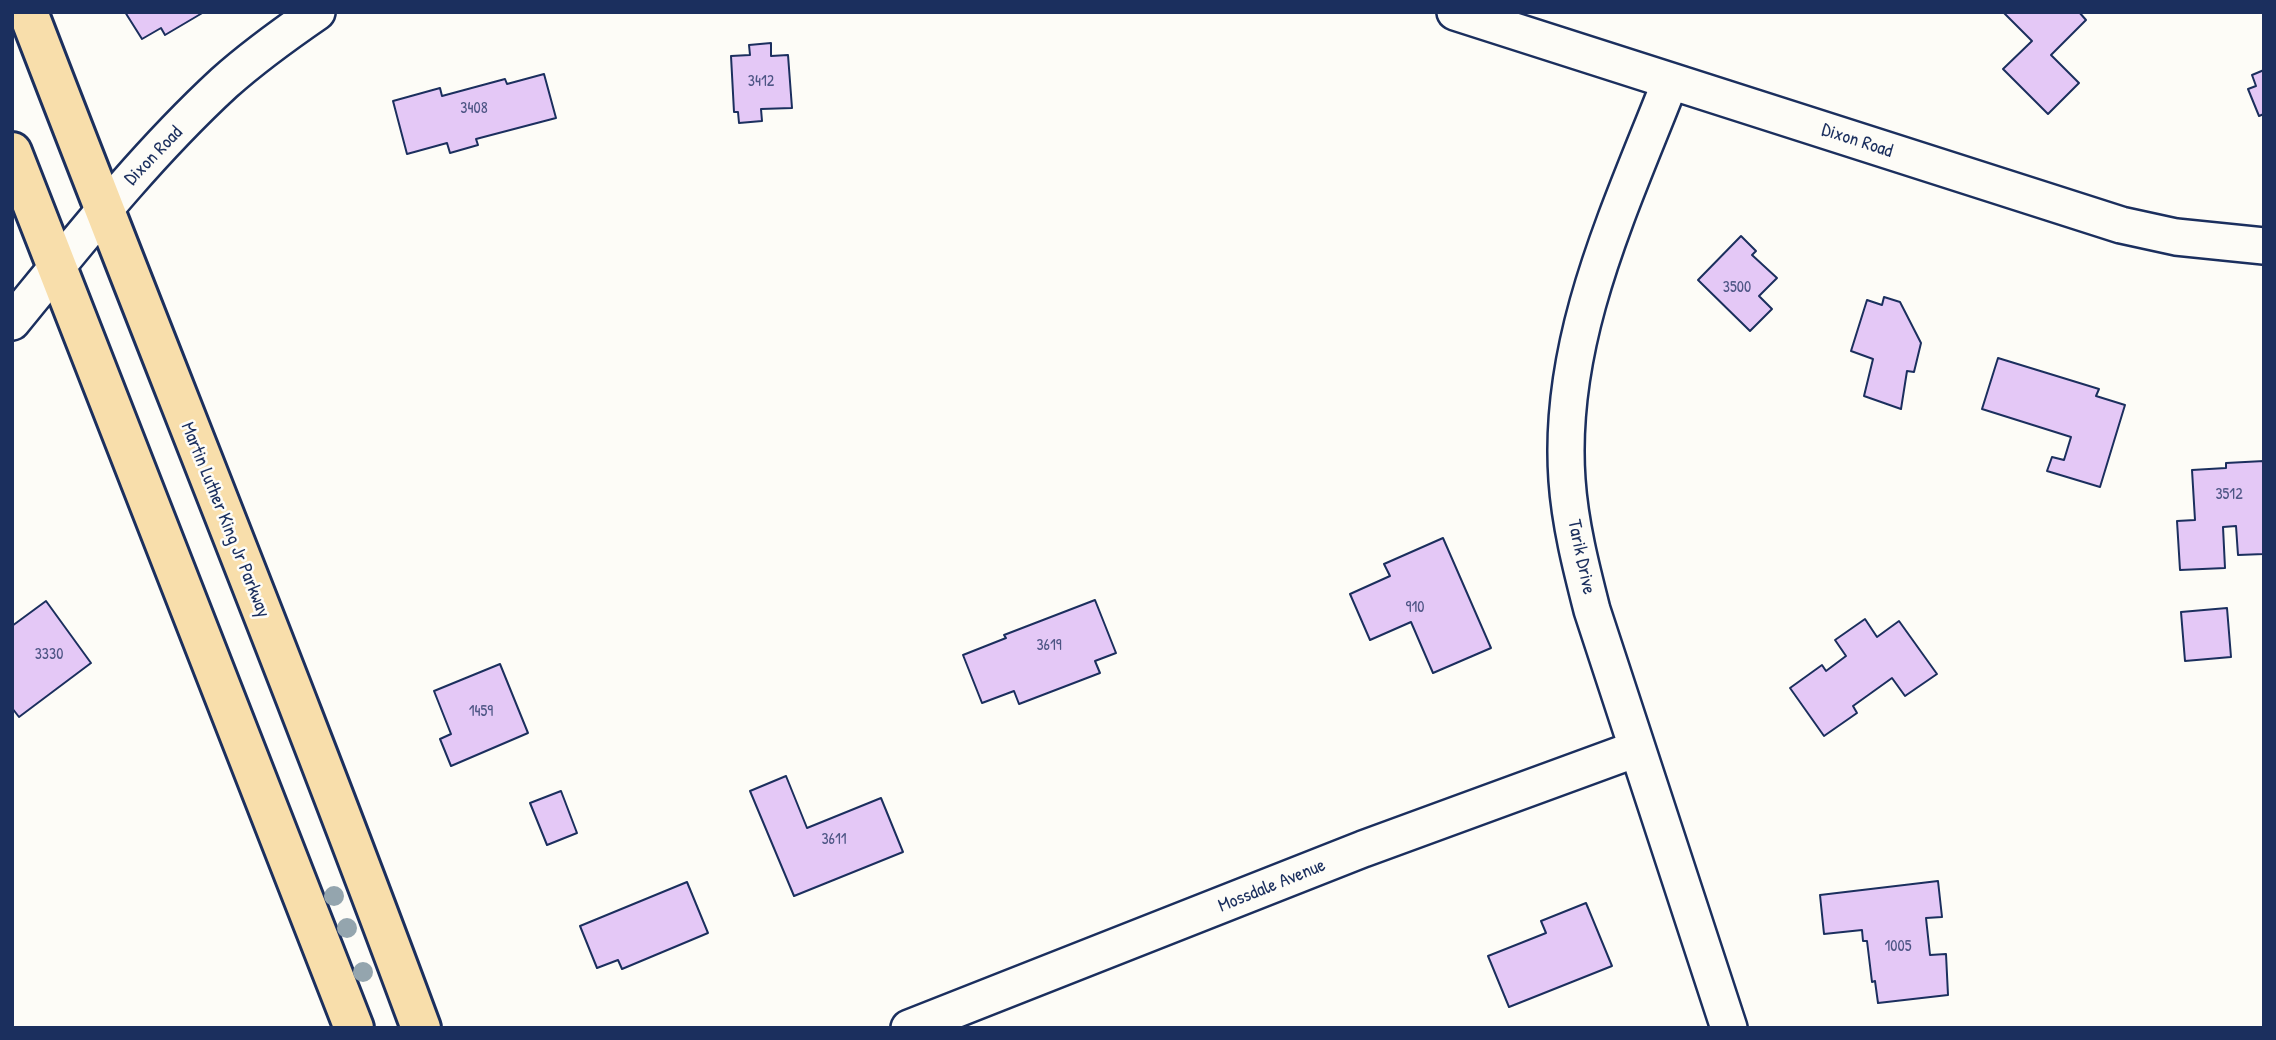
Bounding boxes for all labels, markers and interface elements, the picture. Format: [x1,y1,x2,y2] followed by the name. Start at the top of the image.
[748,72,774,92] house number: 3412
[460,99,488,119] house number: 3408
[1819,119,1895,163] street label: Dixon Road
[120,122,188,190] street label: Dixon Road
[1723,278,1751,298] house number: 3500
[175,419,275,621] street label: Martin Luther King Jr Parkway
[2215,485,2243,505] house number: 3512
[1562,517,1600,597] street label: Tarik Drive
[1406,598,1424,618] house number: 910
[1036,636,1062,656] house number: 3619
[35,645,63,665] house number: 3330
[469,702,493,722] house number: 1459
[821,830,847,850] house number: 3611
[1215,854,1329,918] street label: Mossdale Avenue
[1885,937,1911,957] house number: 1005

